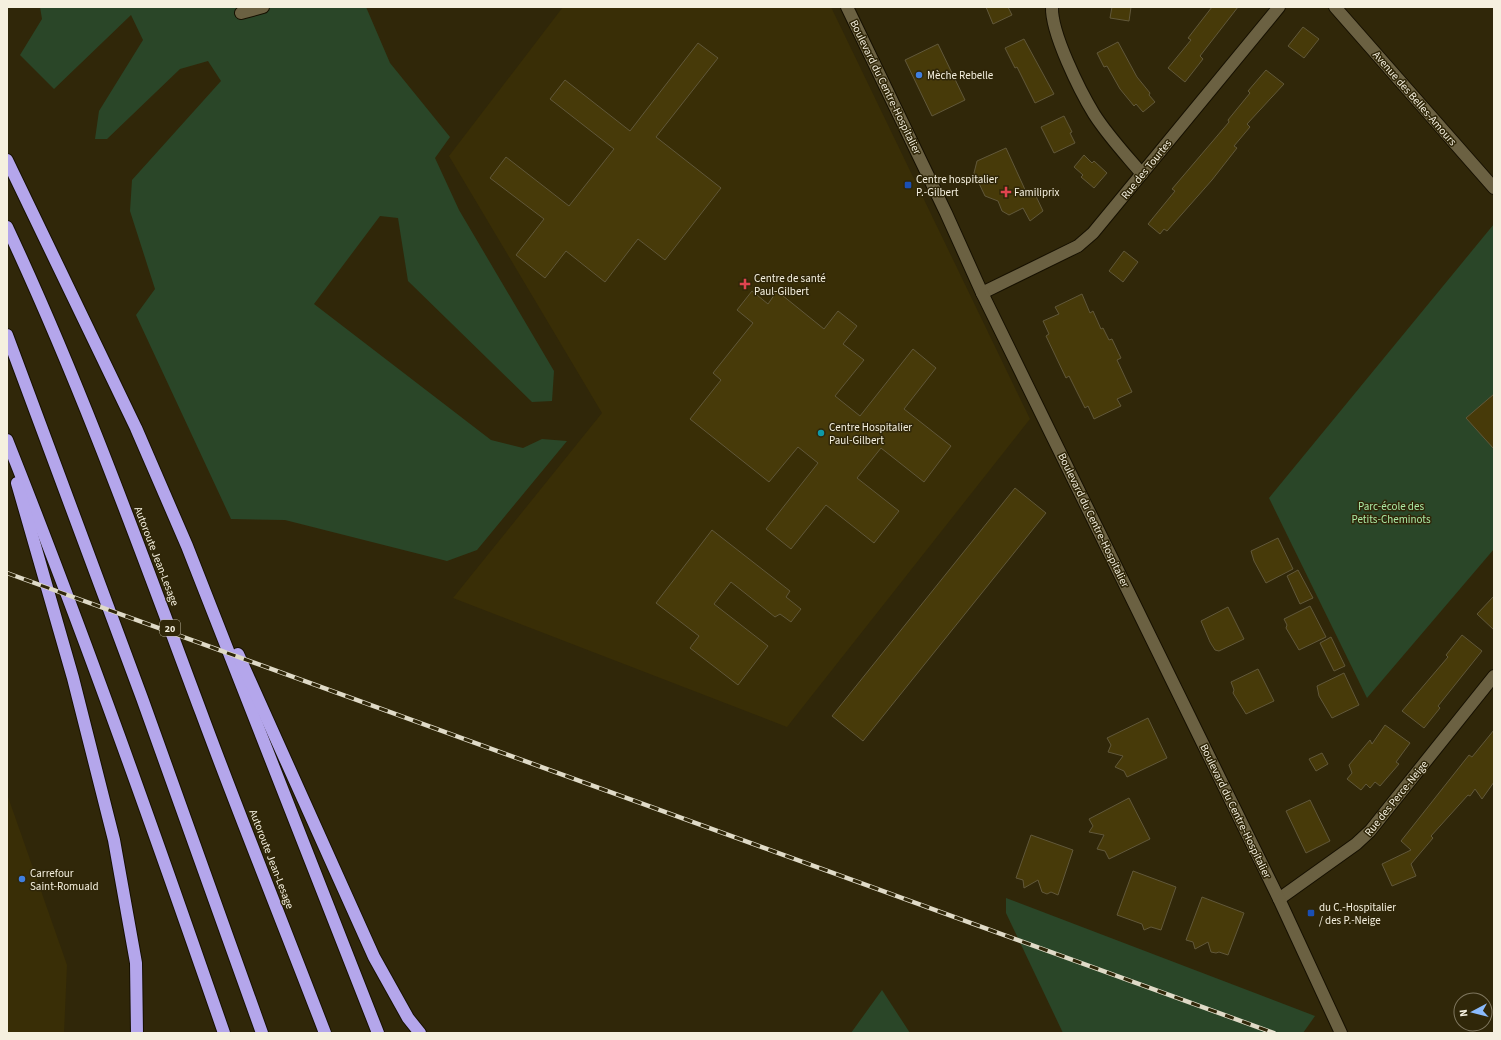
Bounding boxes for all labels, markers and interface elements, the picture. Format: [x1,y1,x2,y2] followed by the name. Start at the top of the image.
[846,17,925,157] street label: Boulevard du Centre-Hospitalier
[1369,48,1460,149] street label: Avenue des Belles-Amours
[927,68,994,83] place label: Mèche Rebelle
[914,70,924,80] marker: Mèche Rebelle
[1118,136,1175,202] street label: Rue des Tourtes
[916,172,998,200] place label: Centre hospitalier P.-Gilbert
[903,180,913,190] marker: Centre hospitalier P.-Gilbert
[1014,185,1060,200] place label: Familiprix
[1001,187,1011,197] marker: Familiprix
[754,271,826,299] place label: Centre de santé Paul-Gilbert
[739,278,751,290] marker: Centre de santé Paul-Gilbert
[829,420,912,448] place label: Centre Hospitalier Paul-Gilbert
[816,428,826,438] marker: Centre Hospitalier Paul-Gilbert
[1054,450,1133,590] street label: Boulevard du Centre-Hospitalier
[1351,499,1431,527] park label: Parc-école des Petits-Cheminots
[131,504,183,609] street label: Autoroute Jean-Lesage
[160,620,180,636] road number: 20
[1196,741,1275,881] street label: Boulevard du Centre-Hospitalier
[1361,757,1432,839] street label: Rue des Perce-Neige
[246,807,298,912] street label: Autoroute Jean-Lesage
[30,866,99,894] place label: Carrefour Saint-Romuald
[17,874,27,884] marker: Carrefour Saint-Romuald
[1319,900,1396,928] place label: du C.-Hospitalier / des P.-Neige
[1306,908,1316,918] marker: du C.-Hospitalier / des P.-Neige
[1453,992,1493,1032] north arrow
[1456,1009,1471,1018] text: N

